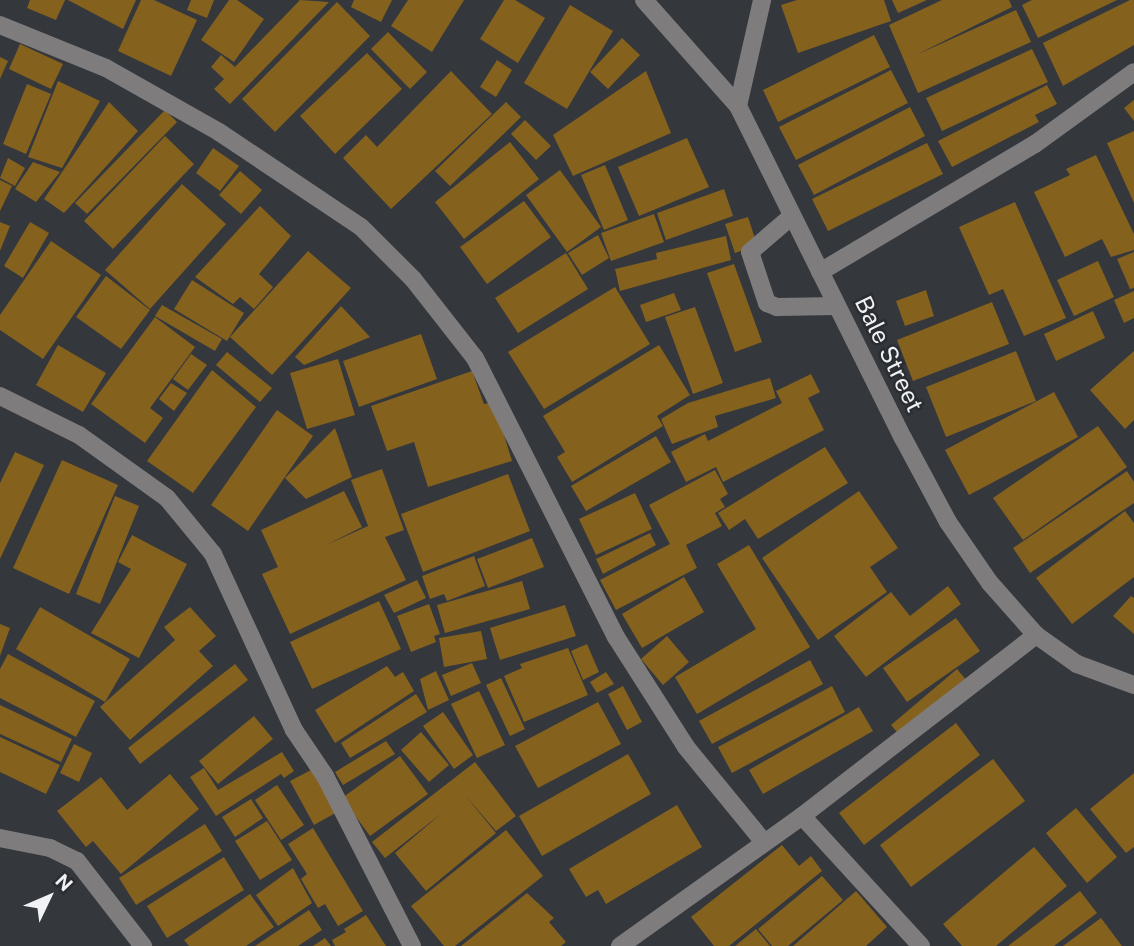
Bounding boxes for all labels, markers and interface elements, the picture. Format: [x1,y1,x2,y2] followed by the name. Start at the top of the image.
[849,291,929,417] street label: Bale Street
[14,862,84,932] north arrow
[51,869,77,895] text: N

